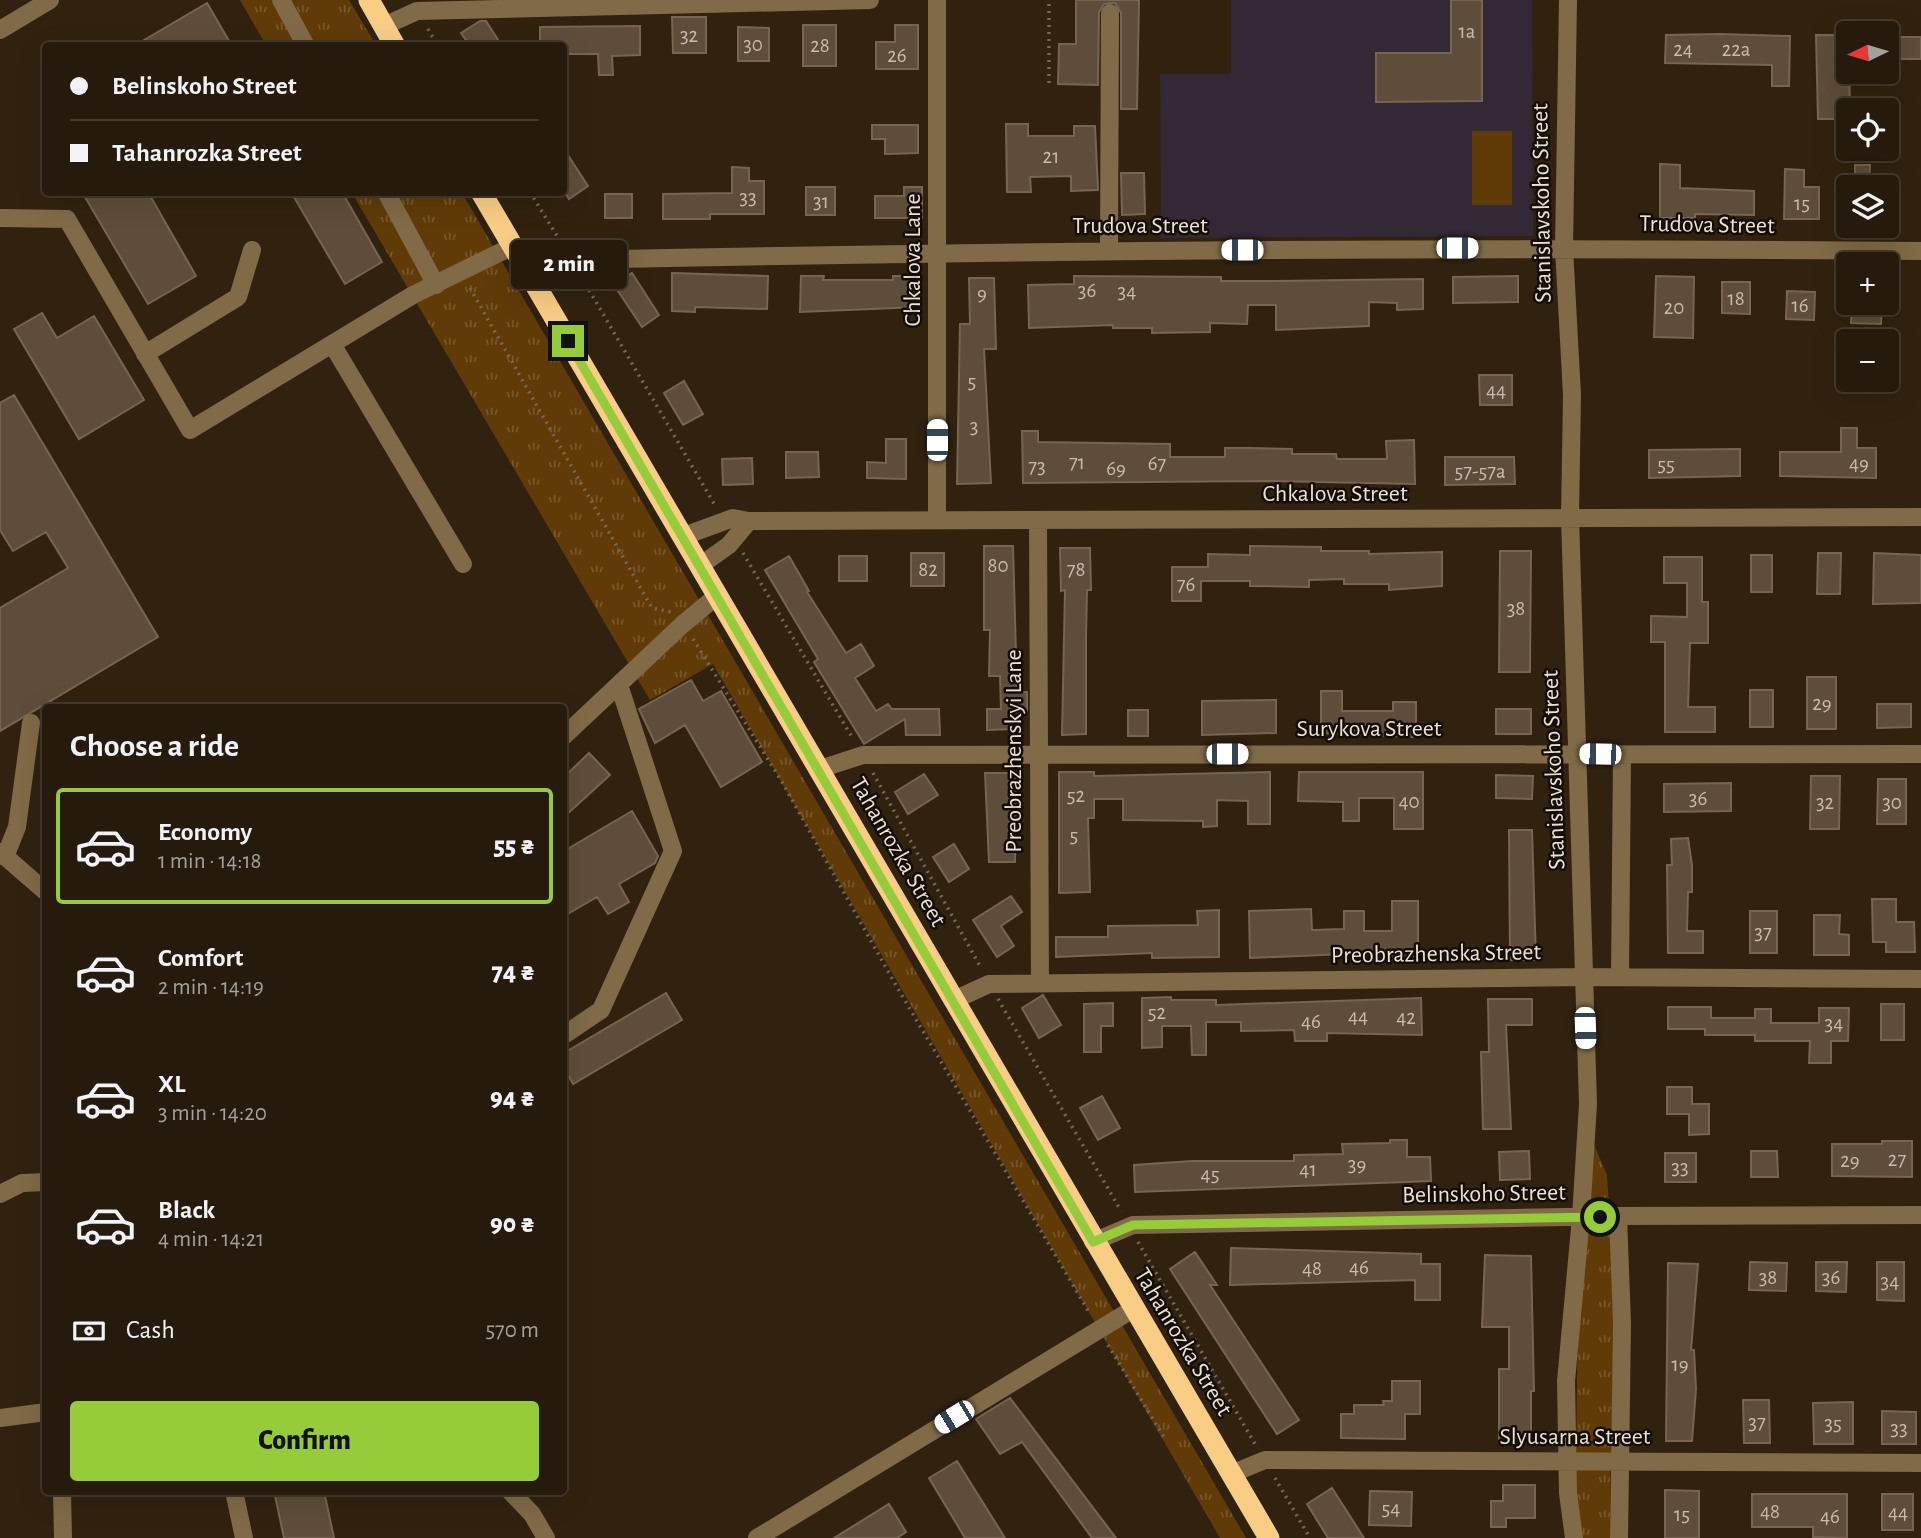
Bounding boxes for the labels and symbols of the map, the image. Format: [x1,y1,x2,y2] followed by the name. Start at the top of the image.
[1459,21,1476,42] house number: 1а
[1836,21,1899,84] north arrow
[680,25,698,46] house number: 32
[743,34,763,55] house number: 30
[810,35,830,56] house number: 28
[1673,39,1693,60] house number: 24
[1722,39,1751,60] house number: 22а
[887,45,907,66] house number: 26
[1528,103,1556,303] street label: Stanislavskoho Street
[1043,146,1059,167] house number: 21
[739,187,757,208] house number: 33
[813,191,829,212] house number: 31
[1794,193,1810,214] house number: 15
[901,194,925,326] street label: Chkalova Lane
[1639,212,1775,238] street label: Trudova Street
[1072,214,1208,238] street label: Trudova Street
[1437,238,1479,259] car
[510,240,626,288] callout: 2 min
[1222,240,1264,261] car
[1078,280,1096,301] house number: 36
[1118,281,1136,302] house number: 34
[977,283,987,304] house number: 9
[1727,288,1745,309] house number: 18
[1791,295,1809,316] house number: 16
[1664,297,1684,318] house number: 20
[552,325,584,357] route end
[968,371,976,392] house number: 5
[1486,380,1506,401] house number: 44
[970,416,978,437] house number: 3
[927,419,948,461] car
[1069,452,1085,473] house number: 71
[1148,453,1167,474] house number: 67
[1849,453,1869,474] house number: 49
[1657,454,1675,475] house number: 55
[1028,456,1046,477] house number: 73
[1106,458,1126,479] house number: 69
[1454,461,1506,482] house number: 57-57а
[1262,482,1408,506] street label: Chkalova Street
[987,555,1009,576] house number: 80
[918,559,938,580] house number: 82
[1067,559,1085,580] house number: 78
[1177,574,1195,595] house number: 76
[1507,598,1525,619] house number: 38
[1002,649,1026,853] street label: Preobrazhenskyi Lane
[1539,669,1569,870] street label: Stanislavskoho Street
[1812,693,1832,714] house number: 29
[1297,717,1442,741] street label: Surykova Street
[1579,743,1622,765] car
[1207,744,1249,765] car
[846,773,951,931] street label: Tahanrozka Street
[1067,785,1085,806] house number: 52
[1689,788,1707,809] house number: 36
[1398,791,1420,812] house number: 40
[1816,792,1834,813] house number: 32
[1882,792,1902,813] house number: 30
[1070,825,1078,846] house number: 5
[1754,922,1772,943] house number: 37
[1331,940,1542,968] street label: Preobrazhenska Street
[1148,1002,1166,1023] house number: 52
[1348,1006,1368,1027] house number: 44
[1396,1007,1416,1028] house number: 42
[1574,1007,1597,1049] car
[1301,1011,1321,1032] house number: 46
[1825,1013,1843,1034] house number: 34
[1888,1149,1906,1170] house number: 27
[1840,1150,1860,1171] house number: 29
[1348,1154,1366,1175] house number: 39
[1671,1157,1689,1178] house number: 33
[1299,1159,1317,1180] house number: 41
[1201,1164,1219,1185] house number: 45
[1402,1181,1566,1207] street label: Belinskoho Street
[1584,1201,1616,1233] route start
[1349,1257,1369,1278] house number: 46
[1302,1258,1322,1279] house number: 48
[1129,1264,1237,1420] street label: Tahanrozka Street
[1759,1267,1777,1288] house number: 38
[1822,1267,1840,1288] house number: 36
[1881,1271,1899,1292] house number: 34
[1671,1354,1689,1375] house number: 19
[931,1397,978,1437] car
[1748,1412,1766,1433] house number: 37
[1824,1413,1842,1434] house number: 35
[1890,1418,1908,1439] house number: 33
[1500,1425,1651,1449] street label: Slyusarna Street
[1382,1498,1400,1519] house number: 54
[1760,1501,1780,1522] house number: 48
[1888,1502,1908,1523] house number: 44
[1674,1504,1690,1525] house number: 15
[1820,1506,1840,1527] house number: 46

